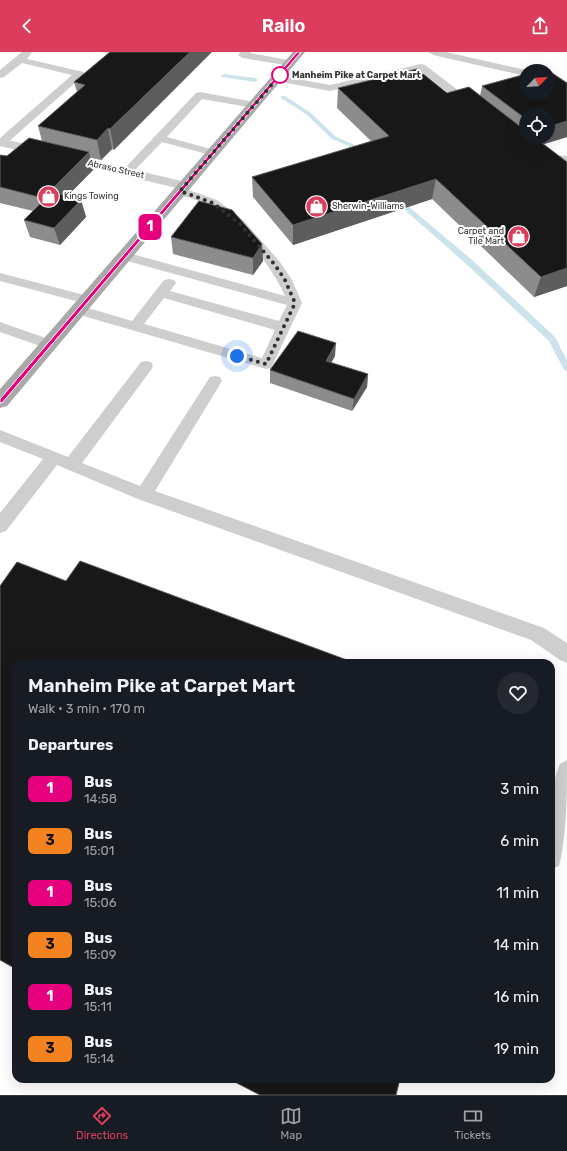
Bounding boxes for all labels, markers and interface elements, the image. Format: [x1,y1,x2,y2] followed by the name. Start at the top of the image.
[16,15,38,37] icon: back
[262,15,305,37] text: Railo
[529,15,551,37] icon: share
[519,64,555,100] north arrow
[519,64,555,144] map controls
[271,66,289,84] marker: Manheim Pike at Carpet Mart
[292,70,421,80] place label: Manheim Pike at Carpet Mart
[519,108,555,144] button: locate
[87,158,146,180] street label: Abraso Street
[35,183,61,209] shop icon: Kings Towing
[64,191,119,201] place label: Kings Towing
[303,193,329,219] shop icon: Sherwin-Williams
[332,201,404,211] place label: Sherwin-Williams
[137,214,163,240] line badge: 1
[147,218,153,235] text: 1
[506,223,532,249] shop icon: Carpet and Tile Mart
[458,226,504,246] place label: Carpet and Tile Mart
[227,346,247,366] your location
[497,672,539,714] button: heart
[28,674,295,697] text: Manheim Pike at Carpet Mart
[28,701,145,716] text: Walk · 3 min · 170 m
[28,736,113,754] text: Departures
[84,773,112,791] text: Bus
[47,780,53,797] text: 1
[500,780,539,798] text: 3 min
[84,791,117,806] text: 14:58
[84,825,112,843] text: Bus
[45,832,55,849] text: 3
[500,832,539,850] text: 6 min
[84,843,114,858] text: 15:01
[84,877,112,895] text: Bus
[47,884,53,901] text: 1
[496,884,539,902] text: 11 min
[84,895,117,910] text: 15:06
[84,929,112,947] text: Bus
[45,936,55,953] text: 3
[494,936,539,954] text: 14 min
[84,947,117,962] text: 15:09
[84,981,112,999] text: Bus
[47,988,53,1005] text: 1
[494,988,539,1006] text: 16 min
[84,999,112,1014] text: 15:11
[84,1033,112,1051] text: Bus
[45,1040,55,1057] text: 3
[494,1040,539,1058] text: 19 min
[84,1051,114,1066] text: 15:14
[76,1105,128,1142] tab: Directions
[280,1105,302,1142] tab: Map
[454,1105,491,1142] tab: Tickets

